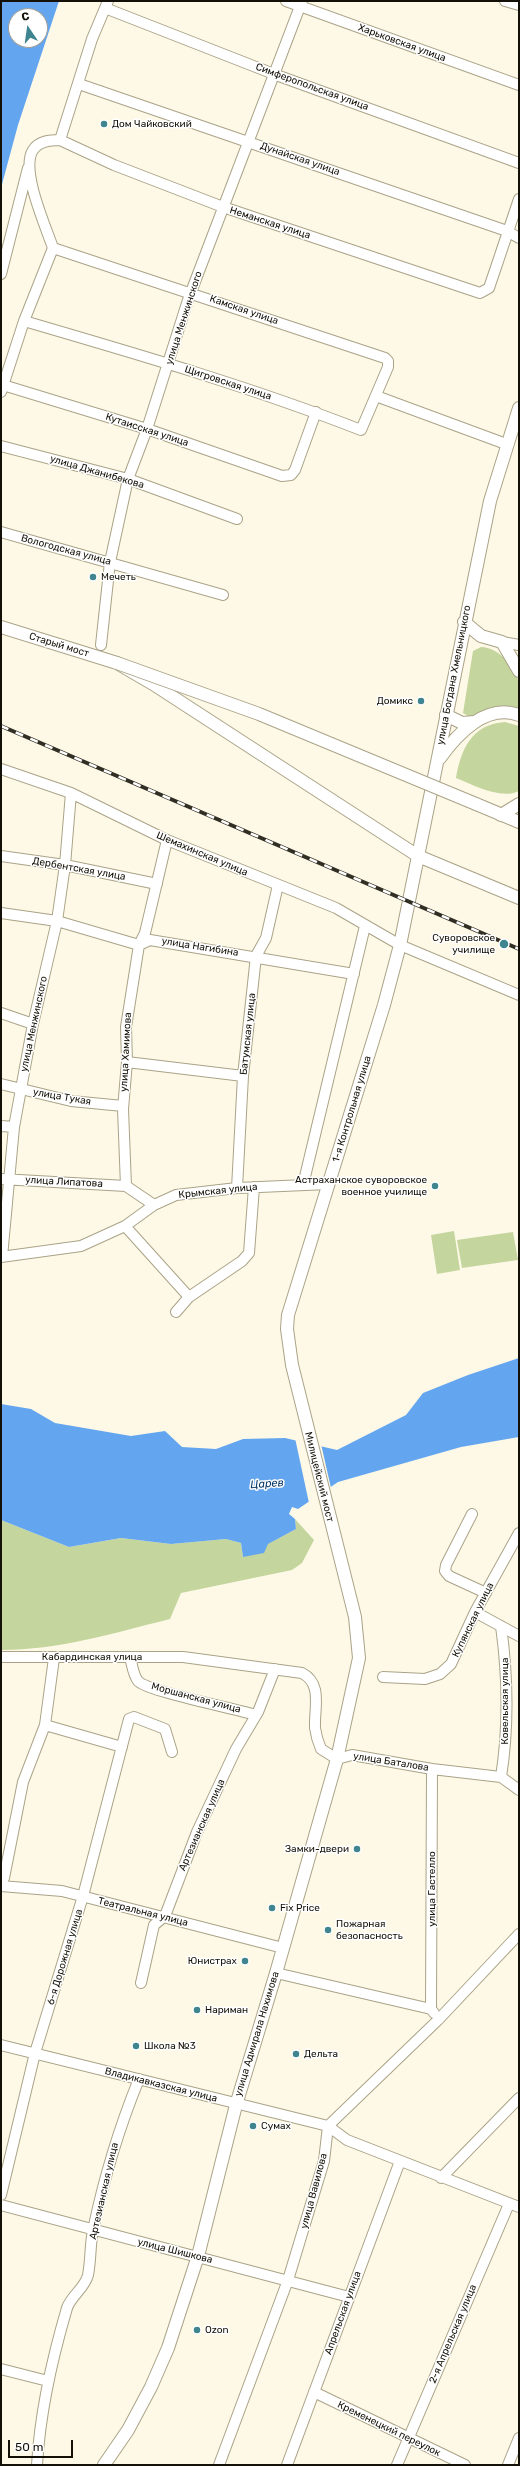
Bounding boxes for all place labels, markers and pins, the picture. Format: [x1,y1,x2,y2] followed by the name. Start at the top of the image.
[112,118,192,130] place label: Дом Чайковский
[99,119,109,129] marker: Дом Чайковский
[101,571,136,583] place label: Мечеть
[88,572,98,582] marker: Мечеть
[377,695,413,707] place label: Домикс
[416,696,426,706] marker: Домикс
[432,932,495,956] place label: Суворовское училище
[498,938,510,950] marker: Суворовское училище
[295,1174,427,1198] place label: Астраханское суворовское военное училище
[430,1181,440,1191] marker: Астраханское суворовское военное училище
[285,1843,349,1855] place label: Замки-двери
[352,1844,362,1854] marker: Замки-двери
[280,1902,320,1914] place label: Fix Price
[267,1903,277,1913] marker: Fix Price
[336,1918,403,1942] place label: Пожарная безопасность
[323,1925,333,1935] marker: Пожарная безопасность
[188,1955,237,1967] place label: Юнистрах
[240,1956,250,1966] marker: Юнистрах
[205,2004,248,2016] place label: Нариман
[192,2005,202,2015] marker: Нариман
[144,2040,196,2052] place label: Школа №3
[131,2041,141,2051] marker: Школа №3
[304,2048,338,2060] place label: Дельта
[291,2049,301,2059] marker: Дельта
[261,2120,291,2132] place label: Сумах
[248,2121,258,2131] marker: Сумах
[205,2324,229,2336] place label: Ozon
[192,2325,202,2335] marker: Ozon

